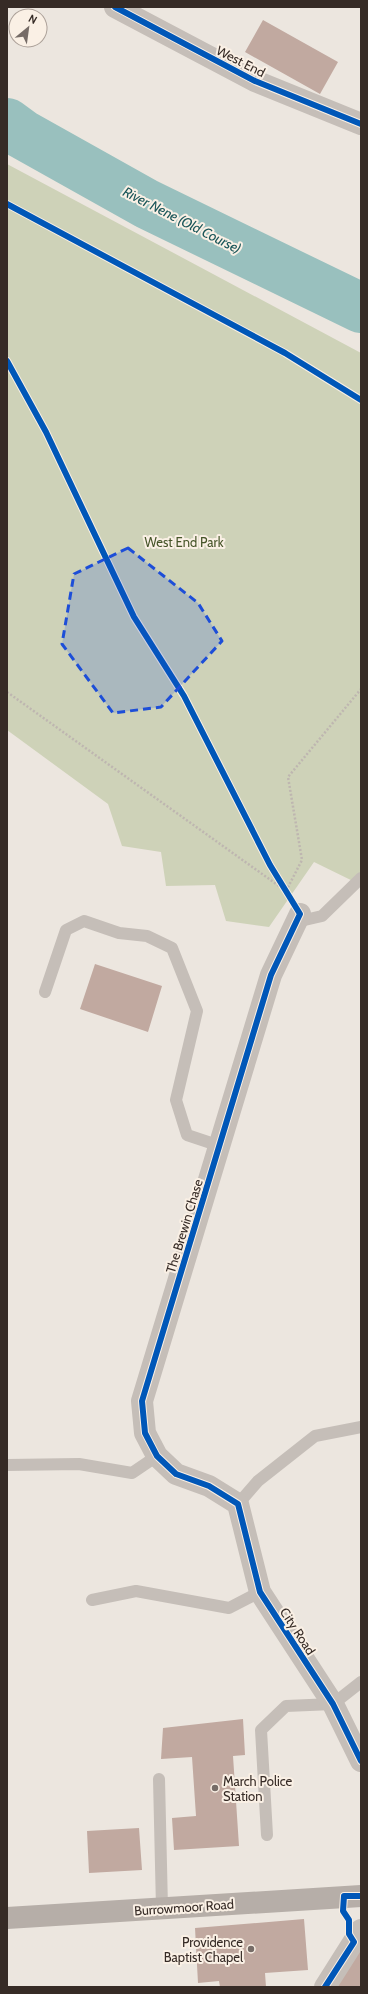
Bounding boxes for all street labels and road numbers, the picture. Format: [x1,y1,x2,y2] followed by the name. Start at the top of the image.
[214,42,268,80] street label: West End
[162,1177,206,1275] street label: The Brewin Chase
[277,1604,319,1658] street label: City Road
[134,1896,234,1918] street label: Burrowmoor Road

